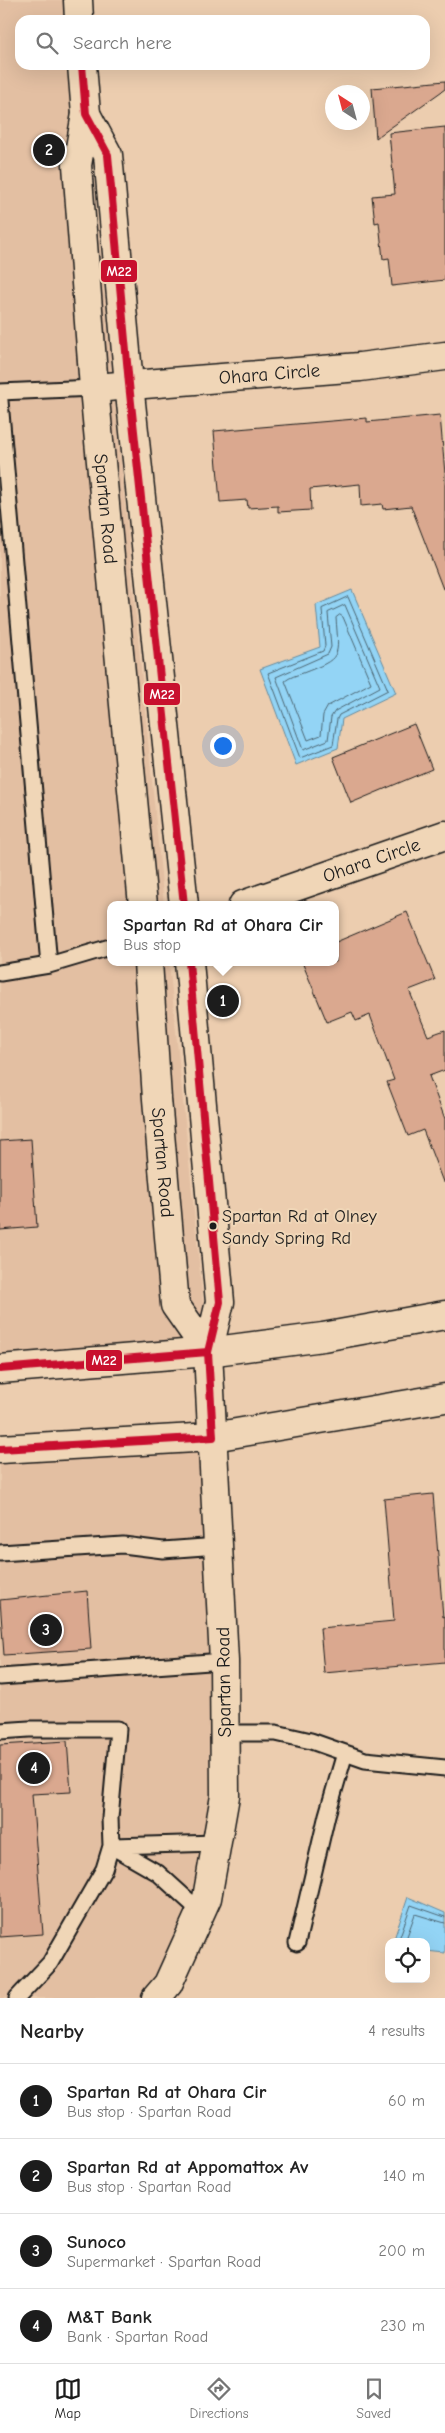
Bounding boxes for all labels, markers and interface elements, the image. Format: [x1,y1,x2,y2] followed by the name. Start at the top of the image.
[15,15,430,70] search box
[33,29,61,57] icon: search
[73,32,172,54] text: Search here
[325,85,370,130] north arrow
[33,131,65,169] pin: 2
[100,259,138,283] line badge: M22
[106,263,132,280] text: M22
[218,359,321,389] street label: Ohara Circle
[89,453,122,565] street label: Spartan Road
[143,682,181,706] line badge: M22
[149,686,175,703] text: M22
[210,733,236,759] your location
[320,833,423,887] street label: Ohara Circle
[107,901,339,966] popup
[123,914,323,936] text: Spartan Rd at Ohara Cir
[123,936,181,954] text: Bus stop
[207,982,239,1020] pin: 1
[147,1106,178,1219] street label: Spartan Road
[222,1206,378,1249] place label: Spartan Rd at Olney Sandy Spring Rd
[208,1221,218,1231] marker: Spartan Rd at Olney Sandy Spring Rd
[85,1349,123,1372] line badge: M22
[91,1352,117,1369] text: M22
[30,1611,62,1649] pin: 3
[212,1627,236,1737] street label: Spartan Road
[18,1749,50,1787] pin: 4
[385,1938,430,1983] map controls
[385,1938,430,1983] button: locate
[20,2019,84,2043] text: Nearby
[368,2022,425,2040] text: 4 results
[67,2081,267,2103] text: Spartan Rd at Ohara Cir
[33,2092,39,2110] text: 1
[388,2092,425,2110] text: 60 m
[67,2103,231,2121] text: Bus stop · Spartan Road
[67,2156,308,2178] text: Spartan Rd at Appomattox Av
[32,2167,40,2185] text: 2
[383,2167,425,2185] text: 140 m
[67,2178,231,2196] text: Bus stop · Spartan Road
[67,2231,126,2253] text: Sunoco
[32,2242,40,2260] text: 3
[379,2242,425,2260] text: 200 m
[67,2253,261,2271] text: Supermarket · Spartan Road
[67,2306,152,2328] text: M&T Bank
[32,2317,40,2335] text: 4
[380,2317,425,2335] text: 230 m
[67,2328,208,2346] text: Bank · Spartan Road
[54,2375,82,2422] tab: Map
[189,2375,249,2422] tab: Directions
[356,2375,391,2422] tab: Saved

